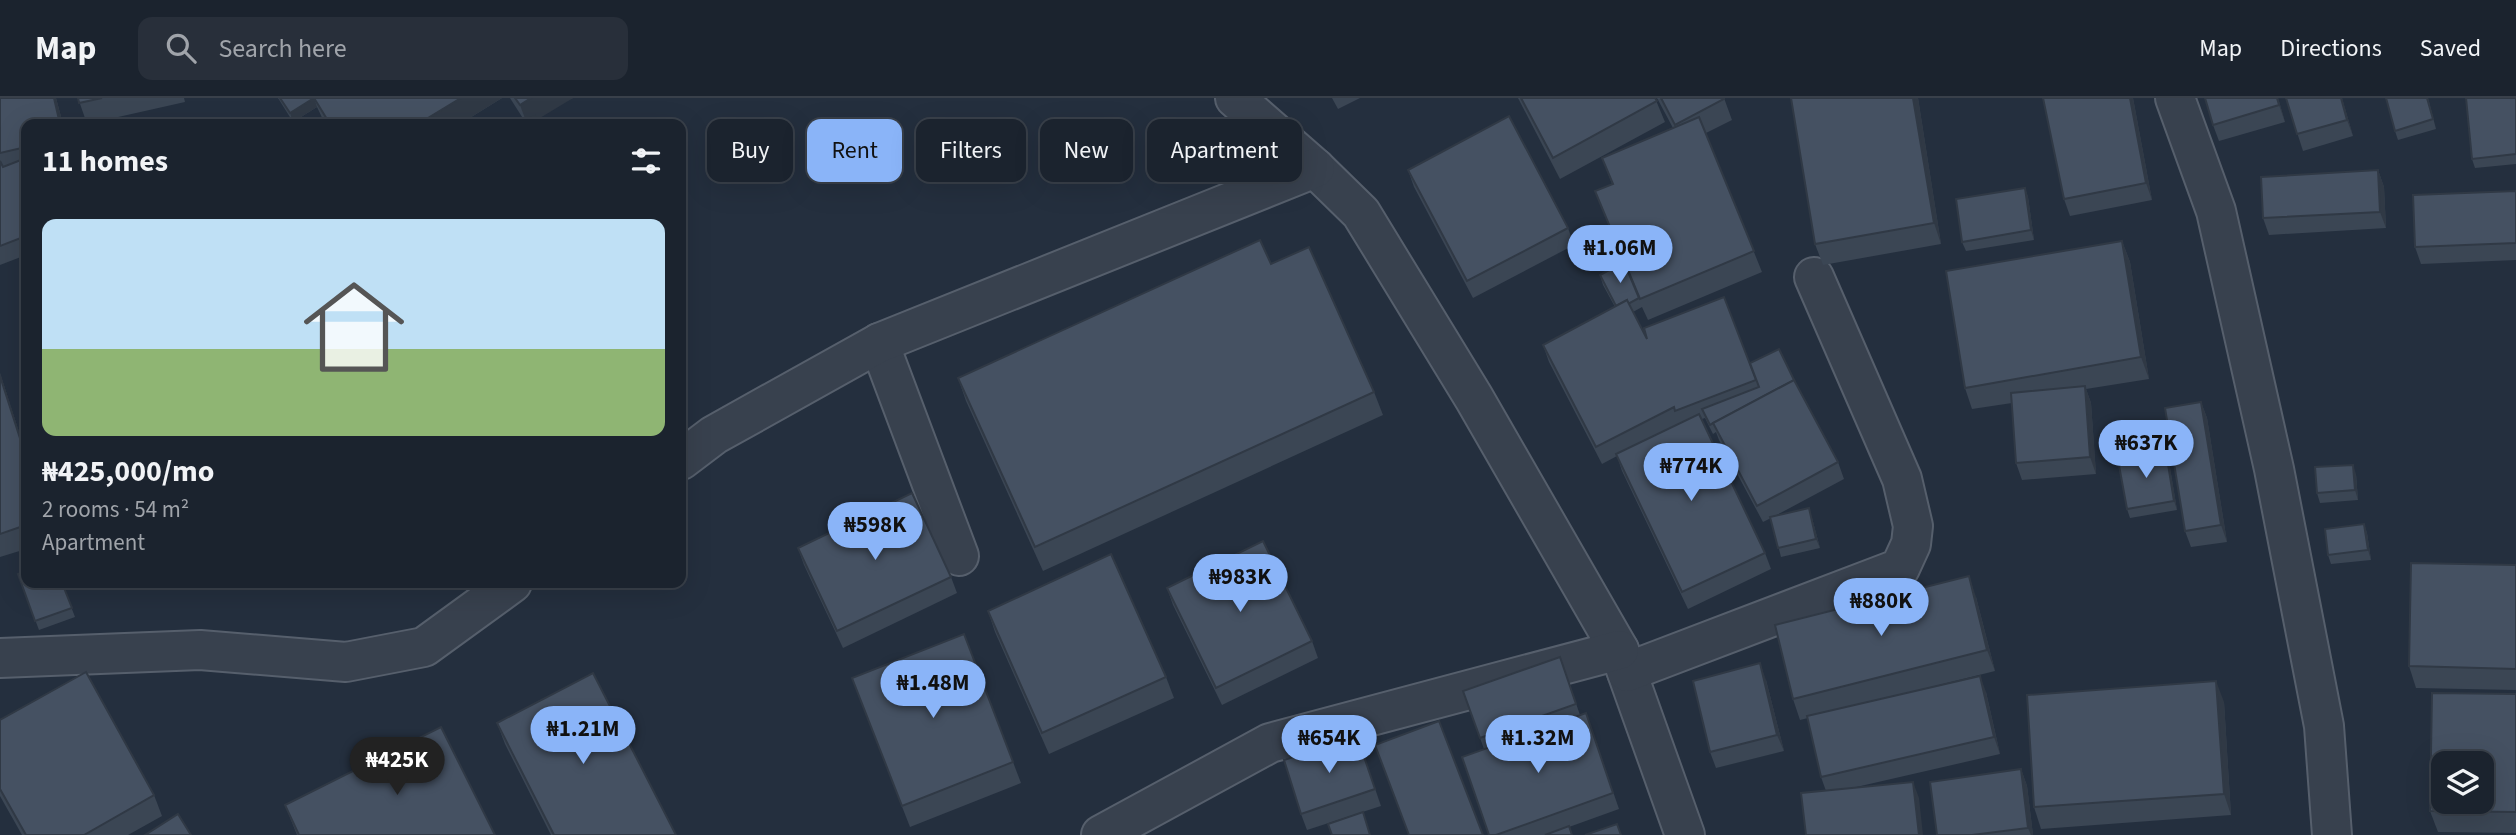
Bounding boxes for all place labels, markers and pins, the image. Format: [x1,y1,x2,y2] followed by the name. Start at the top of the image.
[1563,226,1677,285] pin: ₦1.06M
[2097,420,2195,480] pin: ₦637K
[1642,444,1740,503] pin: ₦774K
[826,503,924,562] pin: ₦598K
[1191,554,1289,614] pin: ₦983K
[1832,578,1930,638] pin: ₦880K
[876,660,990,720] pin: ₦1.48M
[526,706,640,766] pin: ₦1.21M
[1280,716,1378,775] pin: ₦654K
[1481,716,1595,775] pin: ₦1.32M
[348,738,446,797] pin: ₦425K

